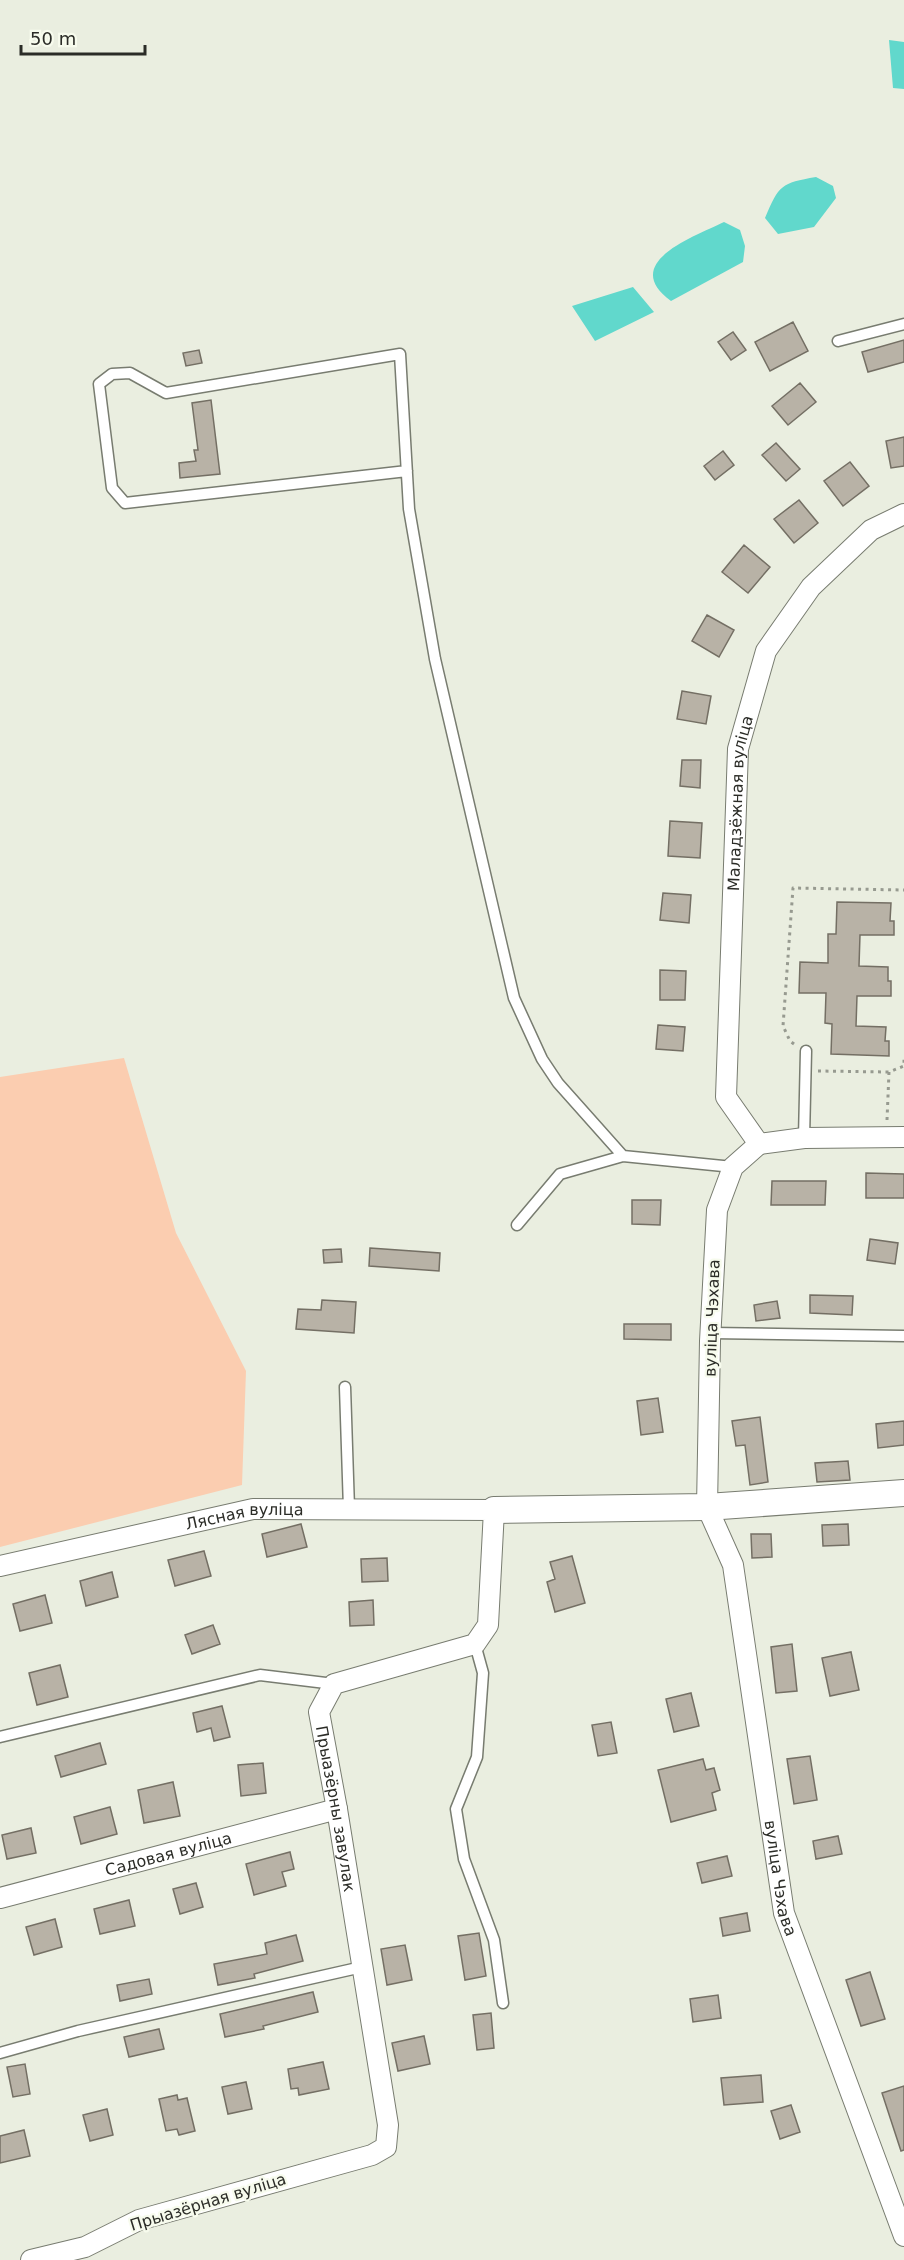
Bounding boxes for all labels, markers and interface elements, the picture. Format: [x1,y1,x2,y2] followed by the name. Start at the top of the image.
[21,18,146,56] scale bar
[30,28,76,49] text: 50 m
[724,713,757,891] street label: Маладзёжная вуліца
[700,1259,724,1377] street label: вуліца Чэхава
[183,1499,304,1533] street label: Лясная вуліца
[312,1724,360,1893] street label: Прыазёрны завулак
[761,1819,801,1939] street label: вуліца Чэхава
[103,1828,234,1879] street label: Садовая вуліца
[128,2169,288,2235] street label: Прыазёрная вуліца

